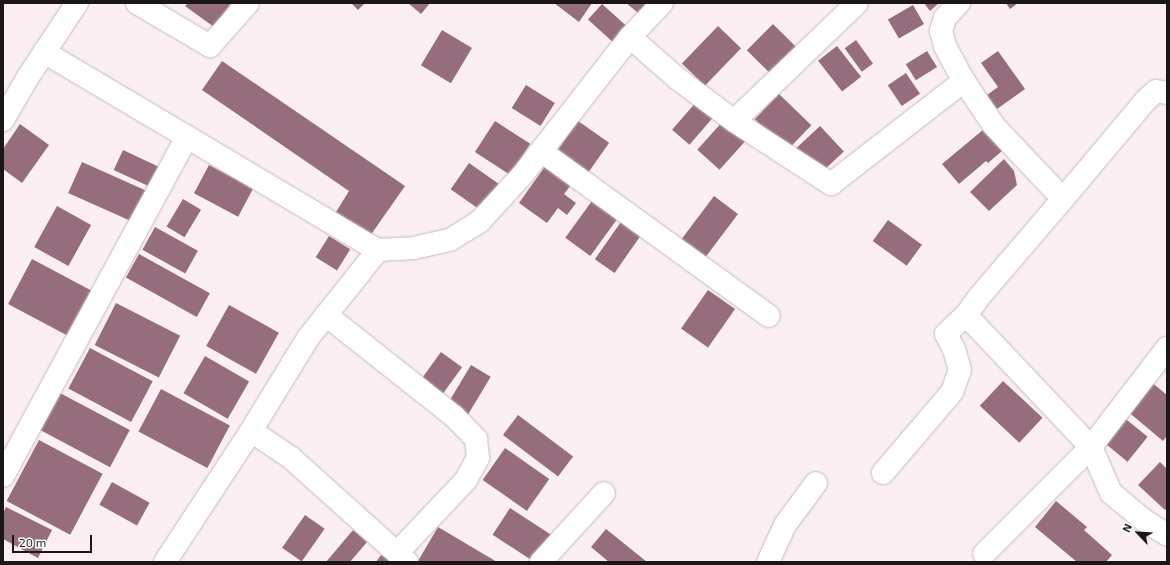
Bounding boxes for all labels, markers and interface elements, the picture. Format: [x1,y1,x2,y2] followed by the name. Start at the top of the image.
[1118,513,1158,553] north arrow
[1119,521,1134,534] text: N
[14,527,94,553] scale bar
[19,535,46,549] text: 20 m

